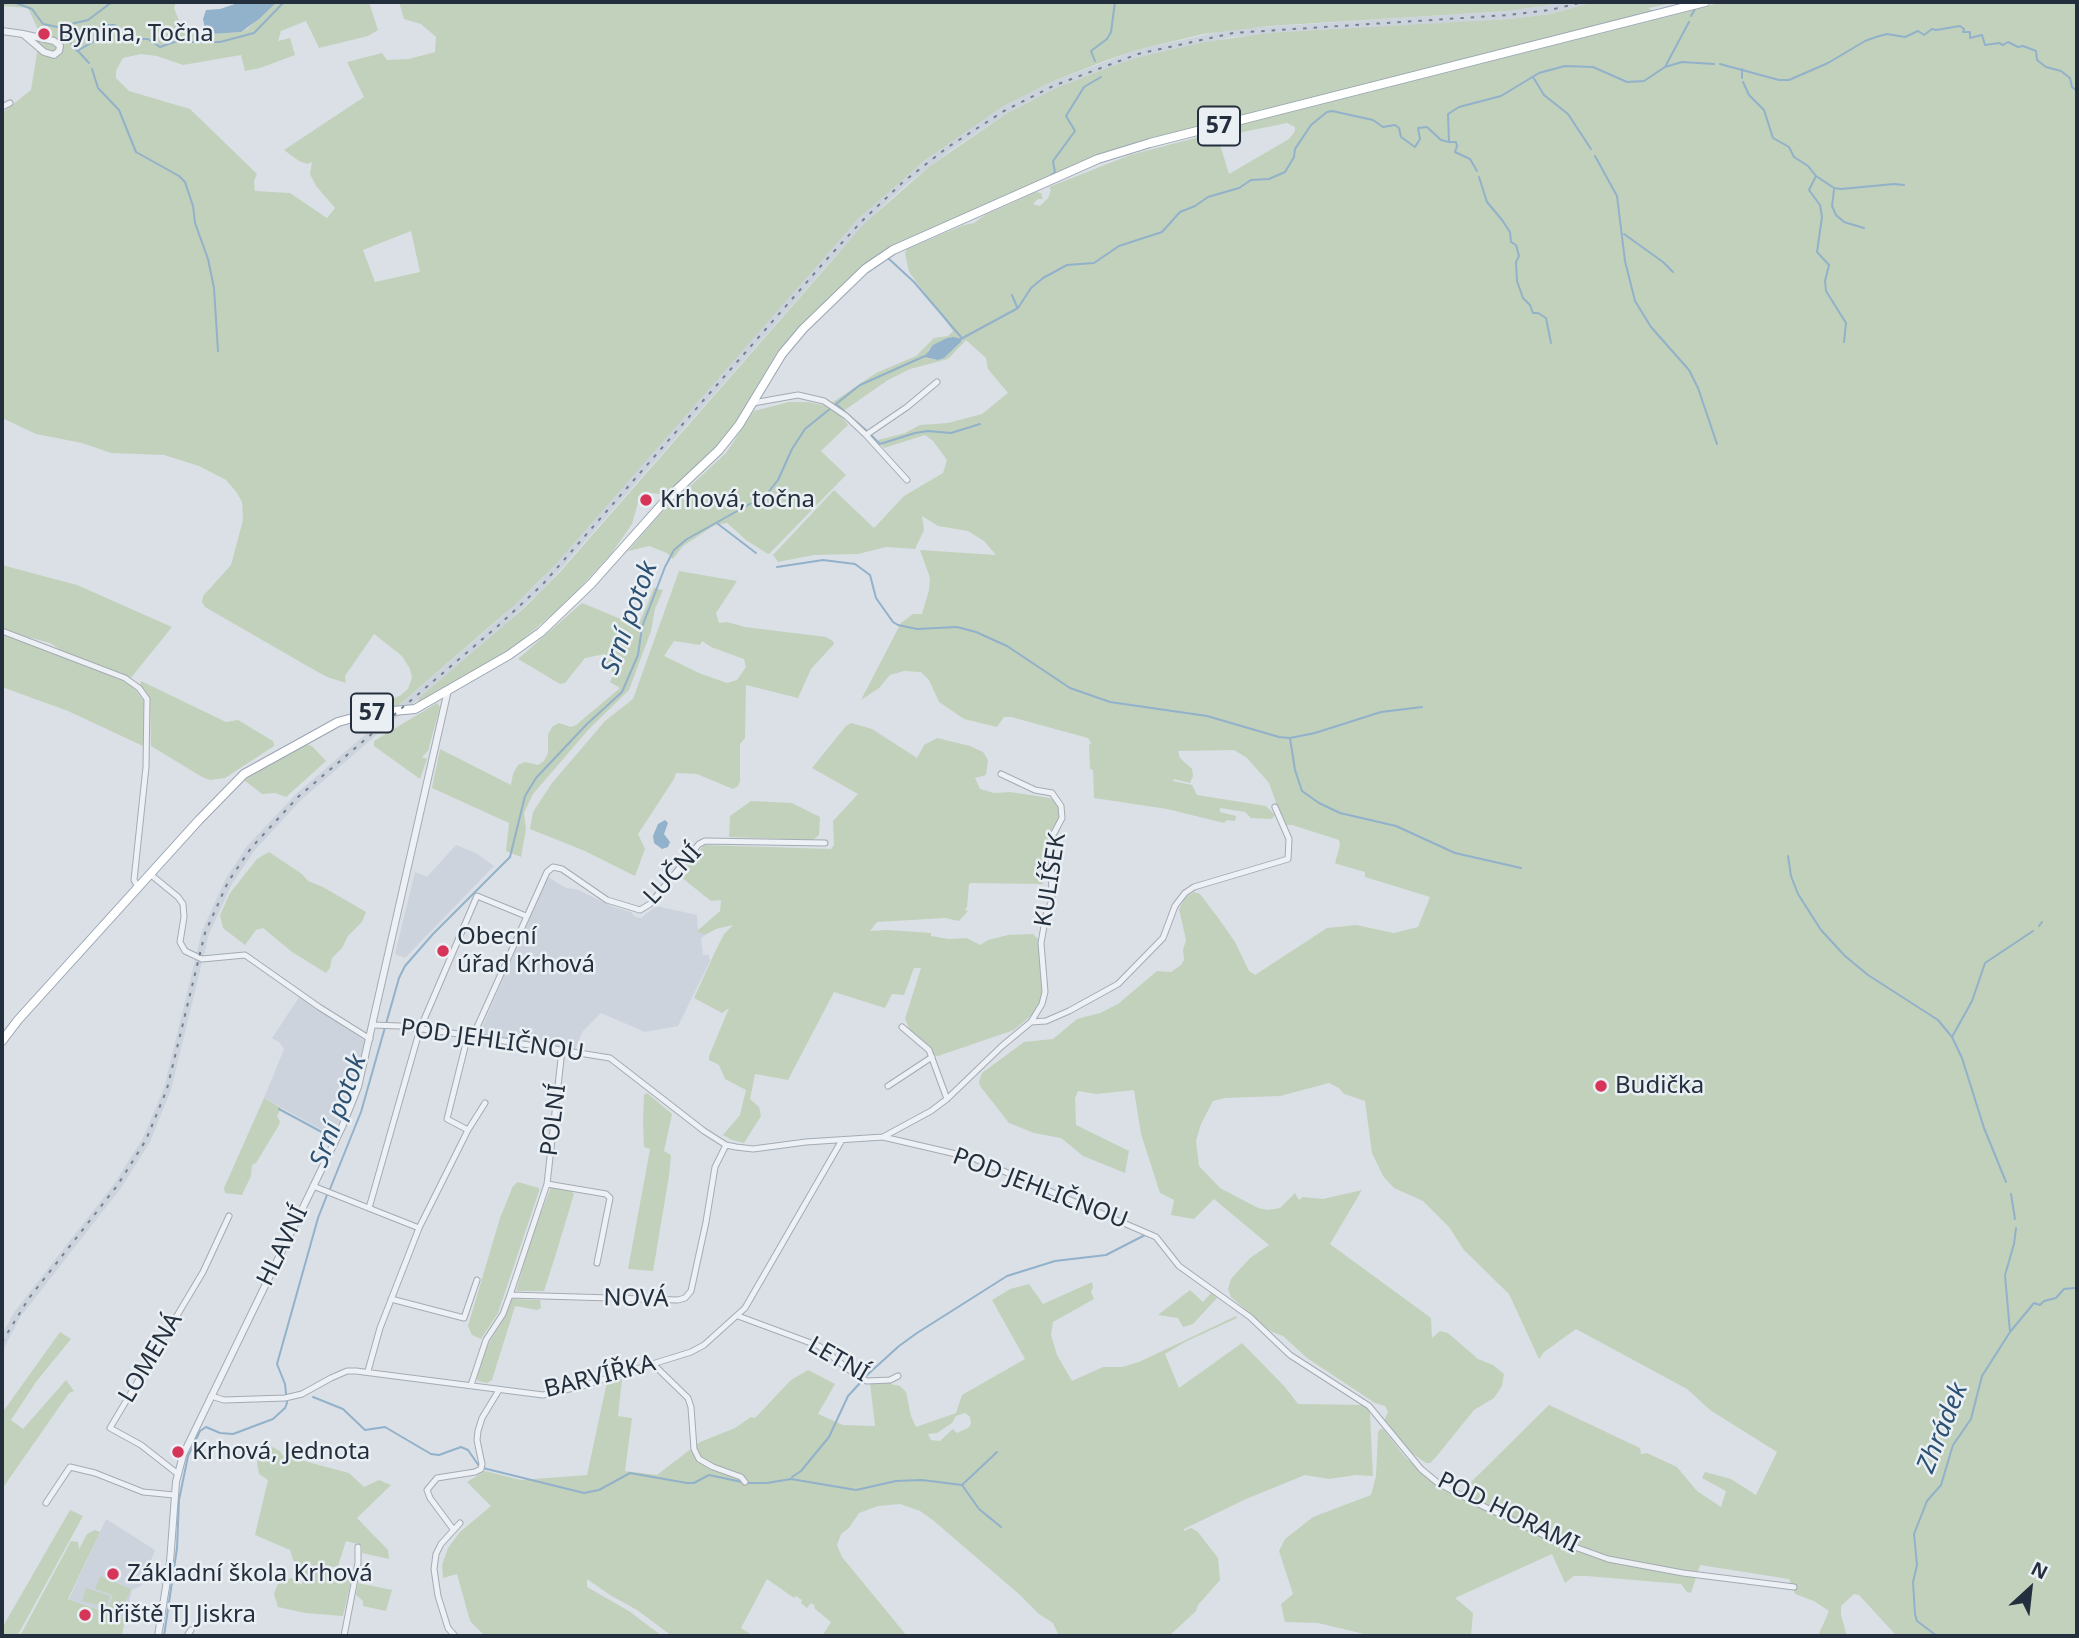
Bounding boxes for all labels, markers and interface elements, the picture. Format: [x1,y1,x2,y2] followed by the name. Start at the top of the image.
[58,20,214,48] place label: Bynina, Točna
[36,26,52,42] marker: Bynina, Točna
[1198,106,1240,146] road number: 57
[660,486,815,514] place label: Krhová, točna
[638,492,654,508] marker: Krhová, točna
[595,557,665,679] water label: Srní potok
[351,694,393,733] road number: 57
[1029,831,1073,929] street label: KULÍŠEK
[638,839,708,911] street label: LUČNÍ
[457,923,595,979] place label: Obecní úřad Krhová
[435,943,451,959] marker: Obecní úřad Krhová
[398,1014,586,1068] street label: POD JEHLIČNOU
[304,1050,374,1172] water label: Srní potok
[1615,1072,1704,1100] place label: Budička
[1593,1078,1609,1094] marker: Budička
[535,1082,573,1158] street label: POLNÍ
[948,1142,1132,1236] street label: POD JEHLIČNOU
[251,1201,315,1291] street label: HLAVNÍ
[603,1284,669,1314] street label: NOVÁ
[113,1308,189,1408] street label: LOMENÁ
[802,1331,874,1389] street label: LETNÍ
[541,1349,659,1405] street label: BARVÍŘKA
[1911,1378,1975,1478] water label: Zhrádek
[192,1438,370,1466] place label: Krhová, Jednota
[170,1444,186,1460] marker: Krhová, Jednota
[1433,1466,1583,1560] street label: POD HORAMI
[1995,1554,2065,1624] north arrow
[2027,1555,2052,1585] text: N
[127,1560,373,1588] place label: Základní škola Krhová
[105,1566,121,1582] marker: Základní škola Krhová
[99,1601,256,1629] place label: hřiště TJ Jiskra
[77,1607,93,1623] marker: hřiště TJ Jiskra

